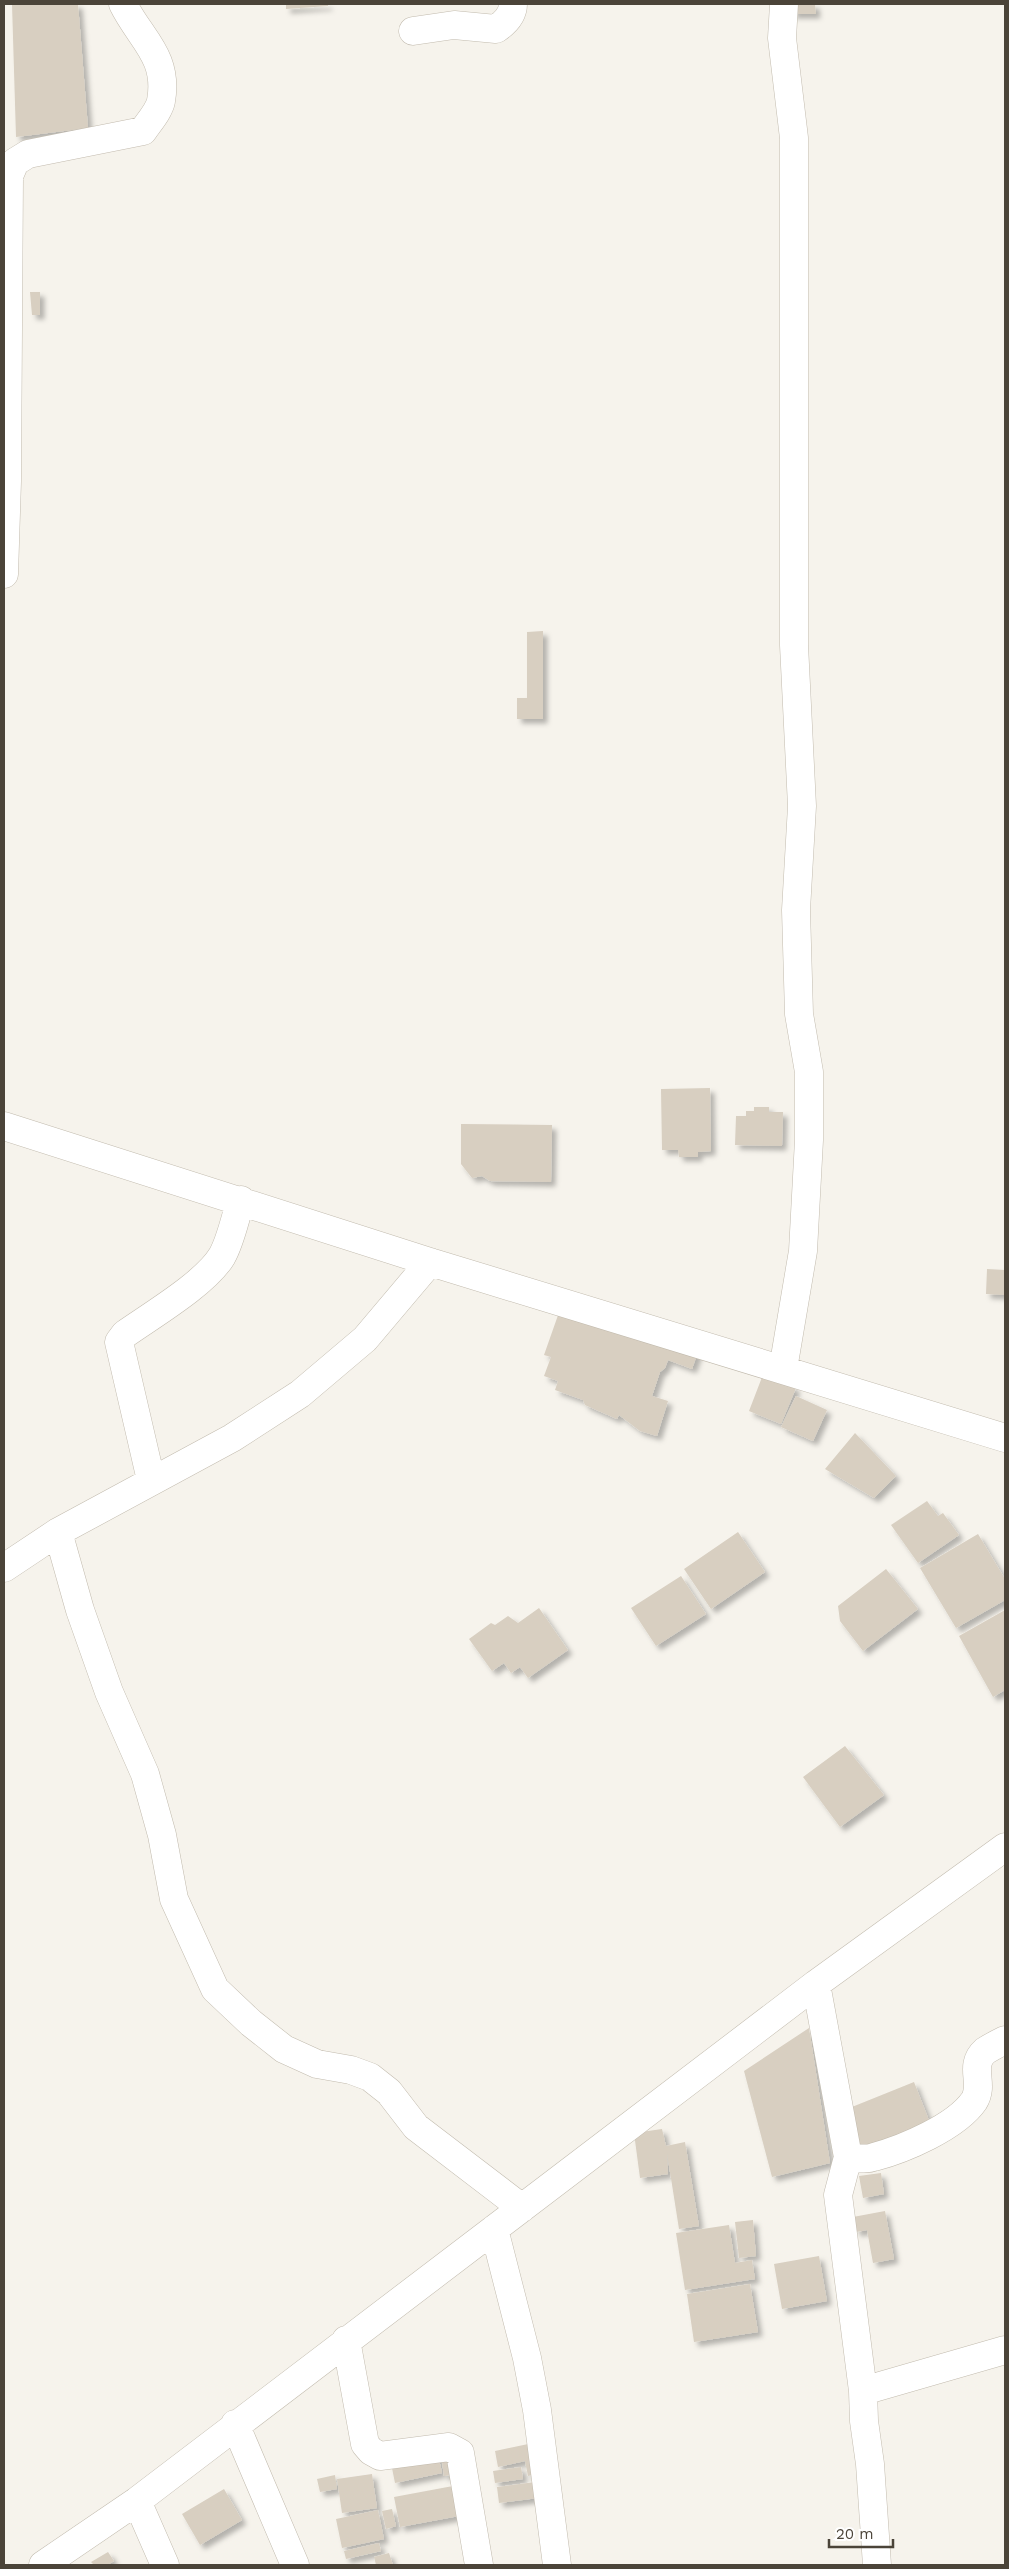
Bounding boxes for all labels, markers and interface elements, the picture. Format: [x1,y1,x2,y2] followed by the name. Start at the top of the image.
[829,2516,893,2548] scale bar
[836,2525,874,2543] text: 20 m

